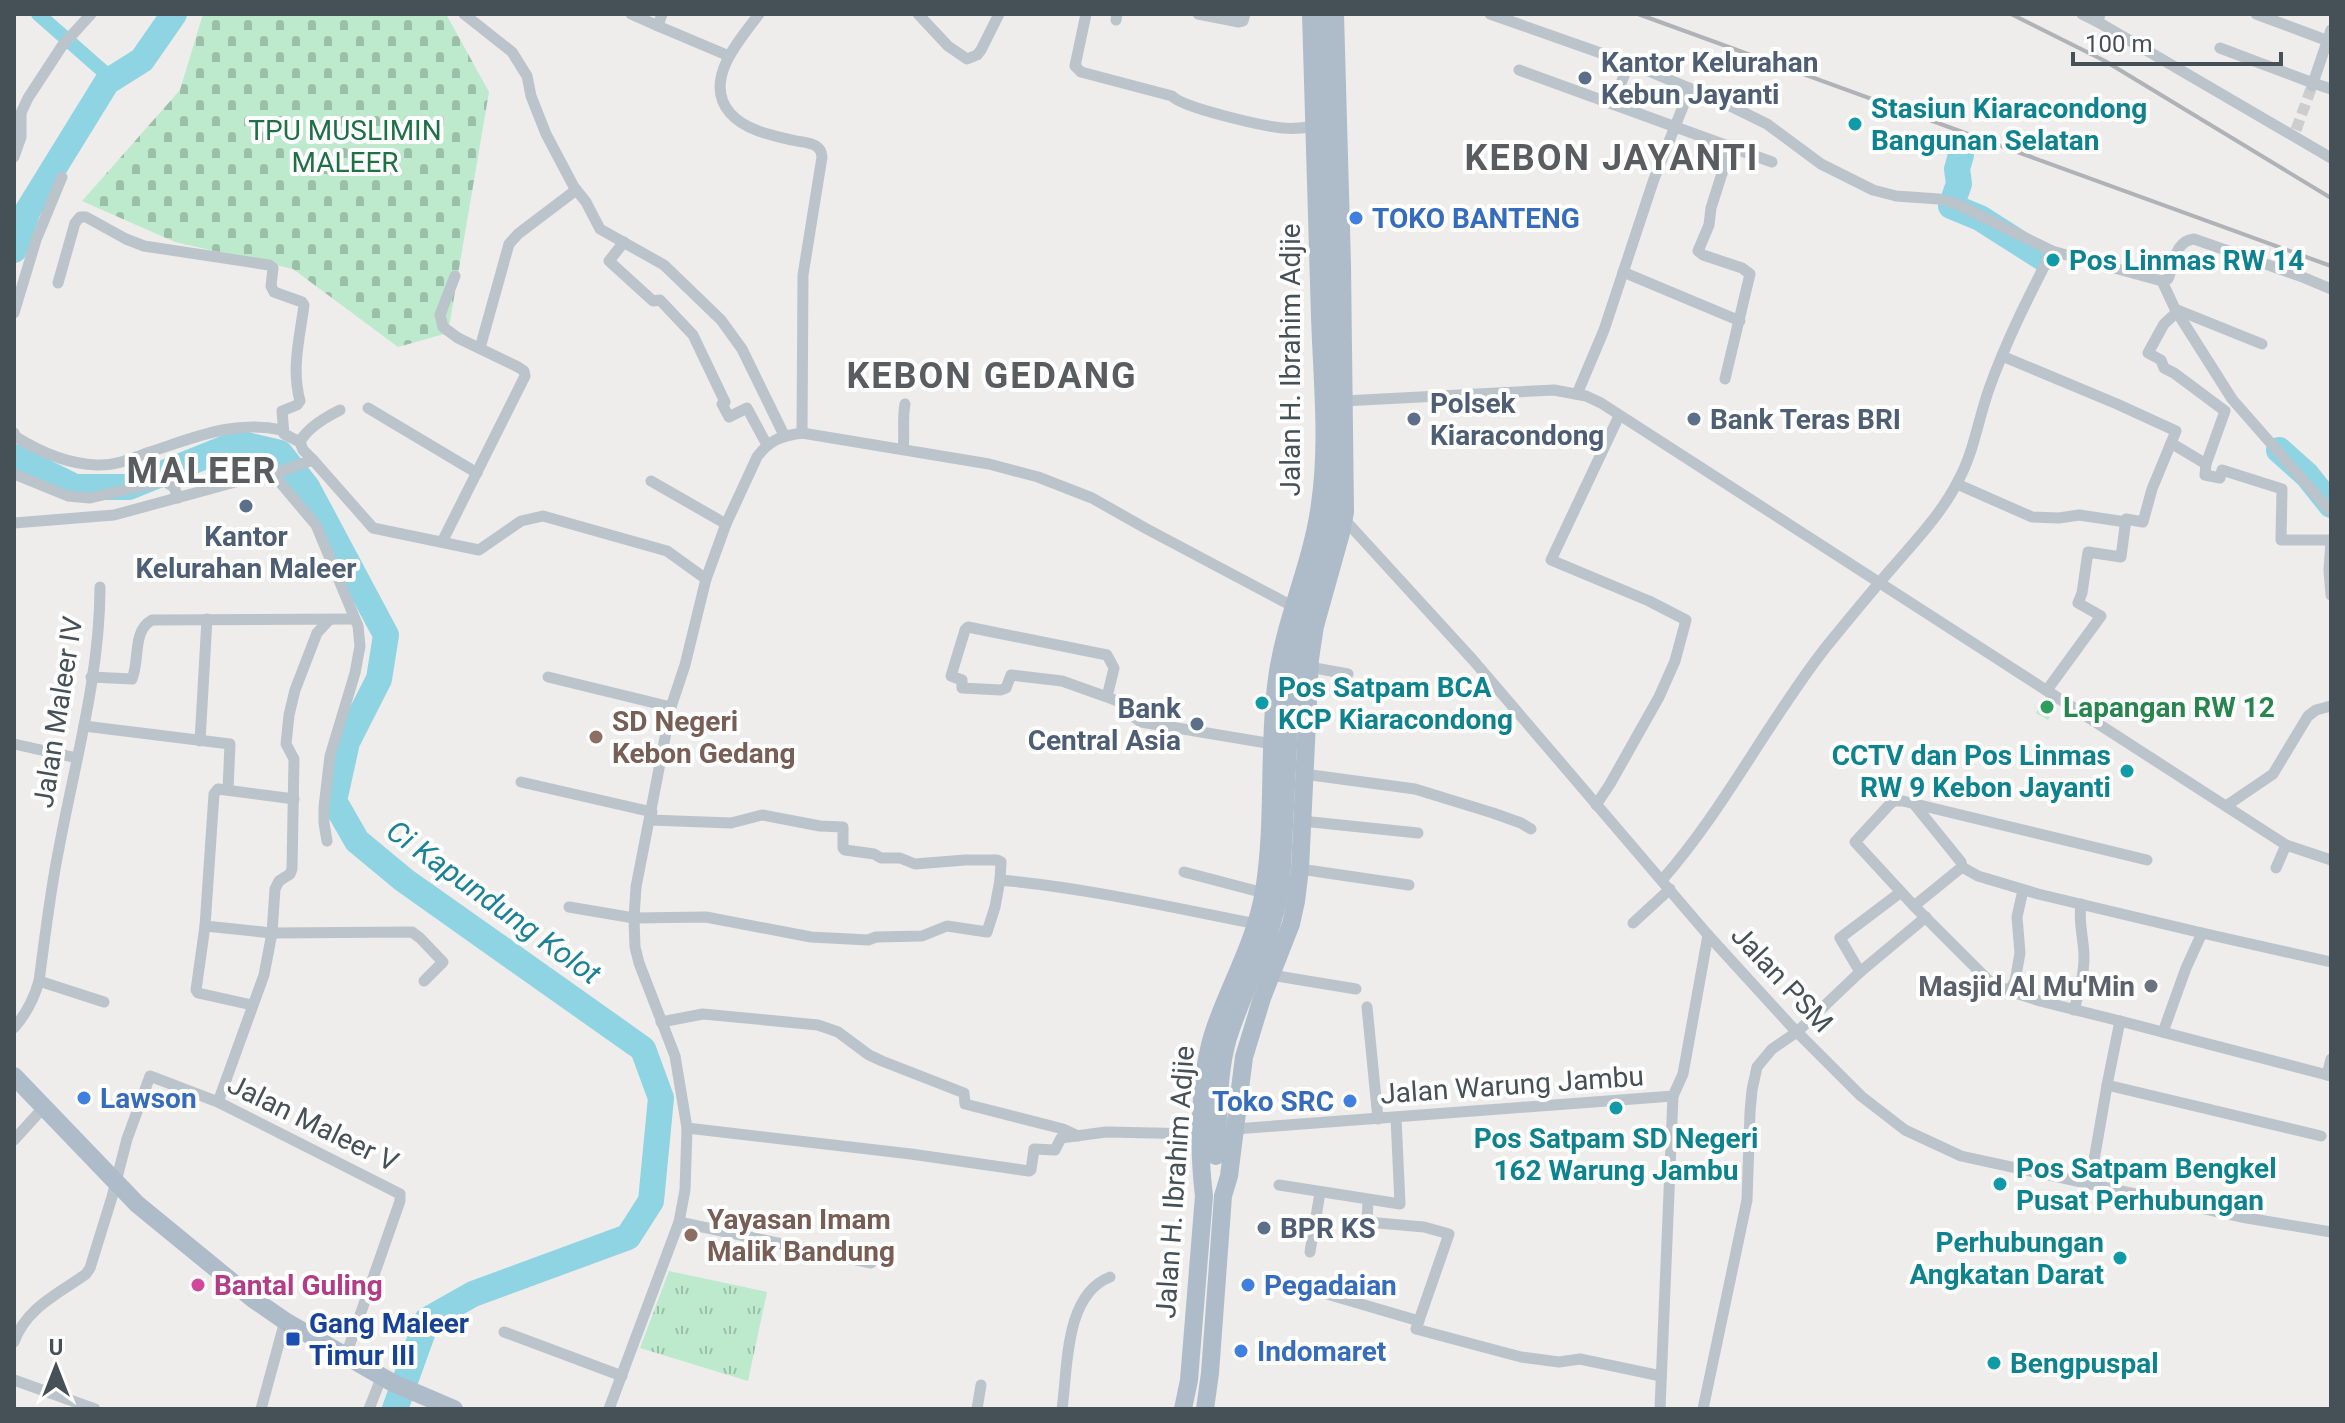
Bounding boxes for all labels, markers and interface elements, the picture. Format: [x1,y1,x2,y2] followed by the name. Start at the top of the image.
[2073,16,2281,66] scale bar
[2085,30,2152,58] text: 100 m
[1601,46,1818,111] place label: Kantor Kelurahan Kebun Jayanti
[1576,69,1594,87] marker: Kantor Kelurahan Kebun Jayanti
[1871,92,2147,157] place label: Stasiun Kiaracondong Bangunan Selatan
[248,114,442,179] park label: TPU MUSLIMIN MALEER
[1846,115,1864,133] marker: Stasiun Kiaracondong Bangunan Selatan
[1465,137,1759,179] district label: KEBON JAYANTI
[1372,202,1580,235] place label: TOKO BANTENG
[1347,209,1365,227] marker: TOKO BANTENG
[1274,223,1307,497] street label: Jalan H. Ibrahim Adjie
[2069,244,2304,277] place label: Pos Linmas RW 14
[2044,251,2062,269] marker: Pos Linmas RW 14
[846,355,1138,397] district label: KEBON GEDANG
[1430,387,1604,452] place label: Polsek Kiaracondong
[1710,403,1901,436] place label: Bank Teras BRI
[1405,410,1423,428] marker: Polsek Kiaracondong
[1685,410,1703,428] marker: Bank Teras BRI
[126,450,278,492] district label: MALEER
[237,497,255,515] marker: Kantor Kelurahan Maleer
[135,520,357,585] place label: Kantor Kelurahan Maleer
[27,614,89,810] street label: Jalan Maleer IV
[1278,671,1513,736] place label: Pos Satpam BCA KCP Kiaracondong
[2063,691,2275,724] place label: Lapangan RW 12
[1028,692,1182,757] place label: Bank Central Asia
[1253,694,1271,712] marker: Pos Satpam BCA KCP Kiaracondong
[2038,698,2056,716] marker: Lapangan RW 12
[612,705,795,770] place label: SD Negeri Kebon Gedang
[1188,715,1206,733] marker: Bank Central Asia
[587,728,605,746] marker: SD Negeri Kebon Gedang
[1832,739,2111,804] place label: CCTV dan Pos Linmas RW 9 Kebon Jayanti
[2118,762,2136,780] marker: CCTV dan Pos Linmas RW 9 Kebon Jayanti
[380,813,608,992] water label: Ci Kapundung Kolot
[1724,919,1840,1039] street label: Jalan PSM
[1918,970,2135,1003] place label: Masjid Al Mu'Min
[2142,977,2160,995] marker: Masjid Al Mu'Min
[1149,1045,1201,1319] street label: Jalan H. Ibrahim Adjie
[1379,1059,1645,1111] street label: Jalan Warung Jambu
[222,1067,404,1179] street label: Jalan Maleer V
[100,1082,197,1115] place label: Lawson
[1212,1085,1334,1118] place label: Toko SRC
[75,1089,93,1107] marker: Lawson
[1341,1092,1359,1110] marker: Toko SRC
[1607,1099,1625,1117] marker: Pos Satpam SD Negeri 162 Warung Jambu
[1474,1122,1758,1187] place label: Pos Satpam SD Negeri 162 Warung Jambu
[2016,1152,2277,1217] place label: Pos Satpam Bengkel Pusat Perhubungan
[1991,1175,2009,1193] marker: Pos Satpam Bengkel Pusat Perhubungan
[707,1203,895,1268] place label: Yayasan Imam Malik Bandung
[1280,1212,1376,1245] place label: BPR KS
[1255,1219,1273,1237] marker: BPR KS
[682,1226,700,1244] marker: Yayasan Imam Malik Bandung
[1909,1226,2104,1291] place label: Perhubungan Angkatan Darat
[2111,1249,2129,1267] marker: Perhubungan Angkatan Darat
[214,1269,383,1302] place label: Bantal Guling
[1264,1269,1397,1302] place label: Pegadaian
[189,1276,207,1294] marker: Bantal Guling
[1239,1276,1257,1294] marker: Pegadaian
[309,1307,469,1372] place label: Gang Maleer Timur III
[16,1327,96,1407] north arrow
[284,1330,302,1348] marker: Gang Maleer Timur III
[49,1335,63,1360] text: U
[1257,1335,1386,1368] place label: Indomaret
[1232,1342,1250,1360] marker: Indomaret
[2010,1347,2159,1380] place label: Bengpuspal
[1985,1354,2003,1372] marker: Bengpuspal

